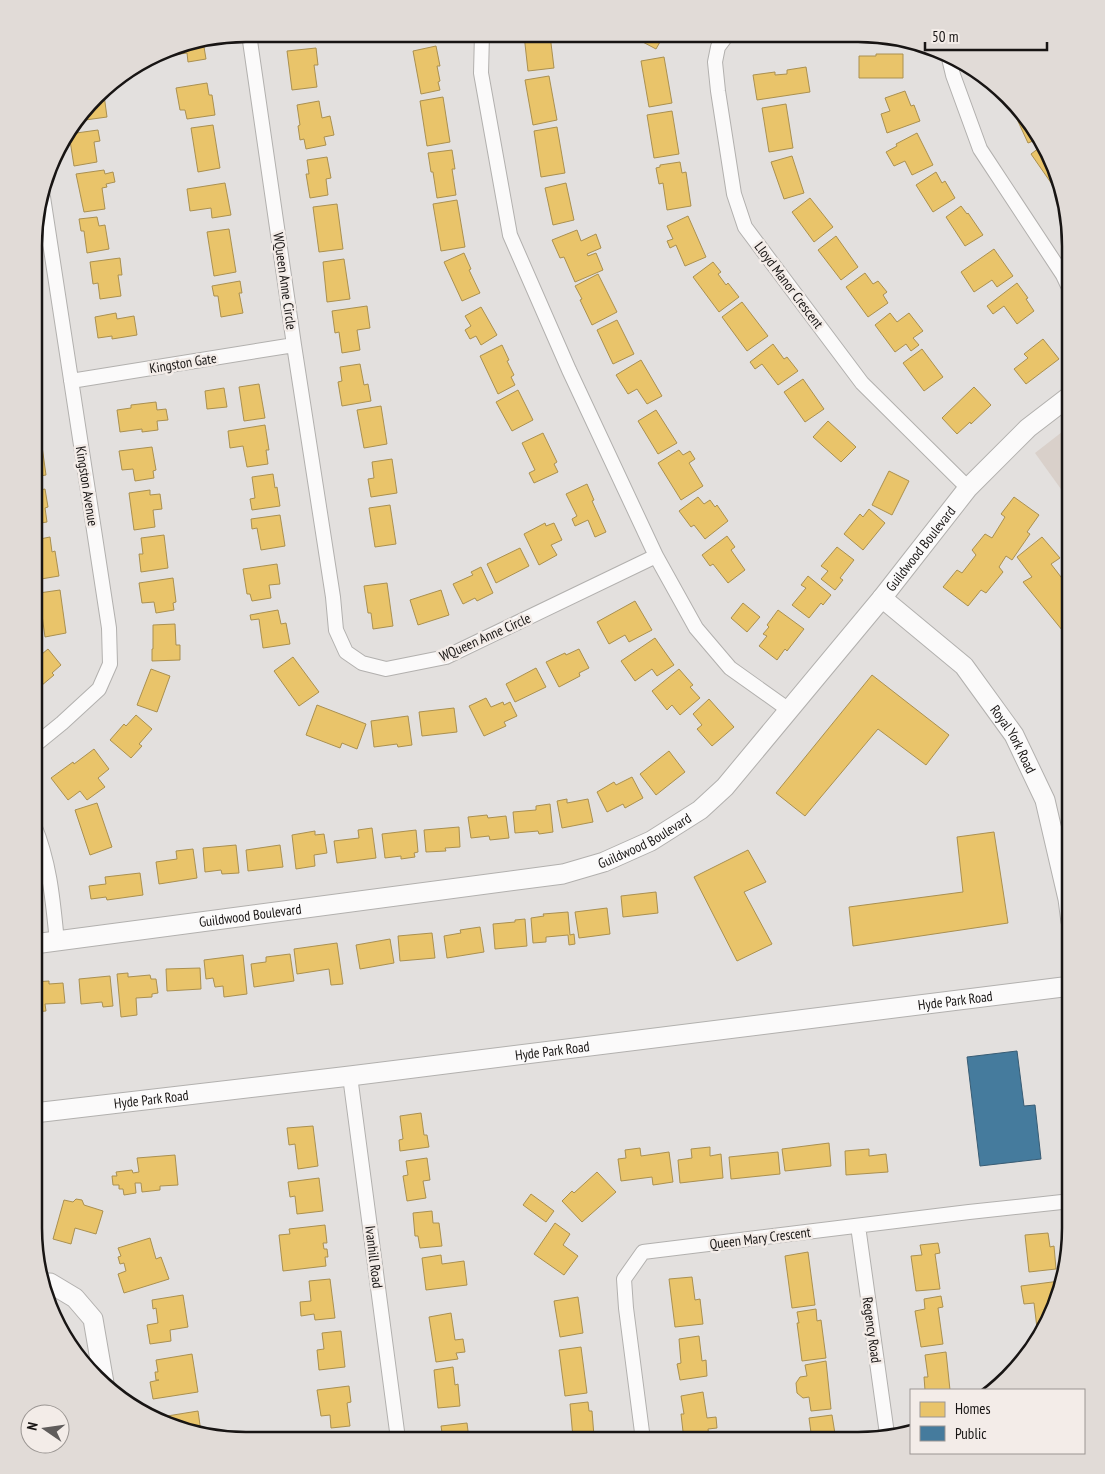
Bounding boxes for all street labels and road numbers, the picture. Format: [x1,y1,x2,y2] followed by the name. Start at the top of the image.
[269,231,301,331] street label: WQueen Anne Circle
[751,238,828,332] street label: Lloyd Manor Crescent
[148,349,218,377] street label: Kingston Gate
[72,445,102,528] street label: Kingston Avenue
[882,503,959,595] street label: Guildwood Boulevard
[437,609,534,665] street label: WQueen Anne Circle
[986,702,1040,776] street label: Royal York Road
[596,809,694,872] street label: Guildwood Boulevard
[198,900,302,931] street label: Guildwood Boulevard
[917,987,993,1014] street label: Hyde Park Road
[514,1037,591,1064] street label: Hyde Park Road
[113,1086,189,1113] street label: Hyde Park Road
[708,1223,812,1253] street label: Queen Mary Crescent
[361,1225,387,1289] street label: Ivanhill Road
[858,1296,886,1364] street label: Regency Road

